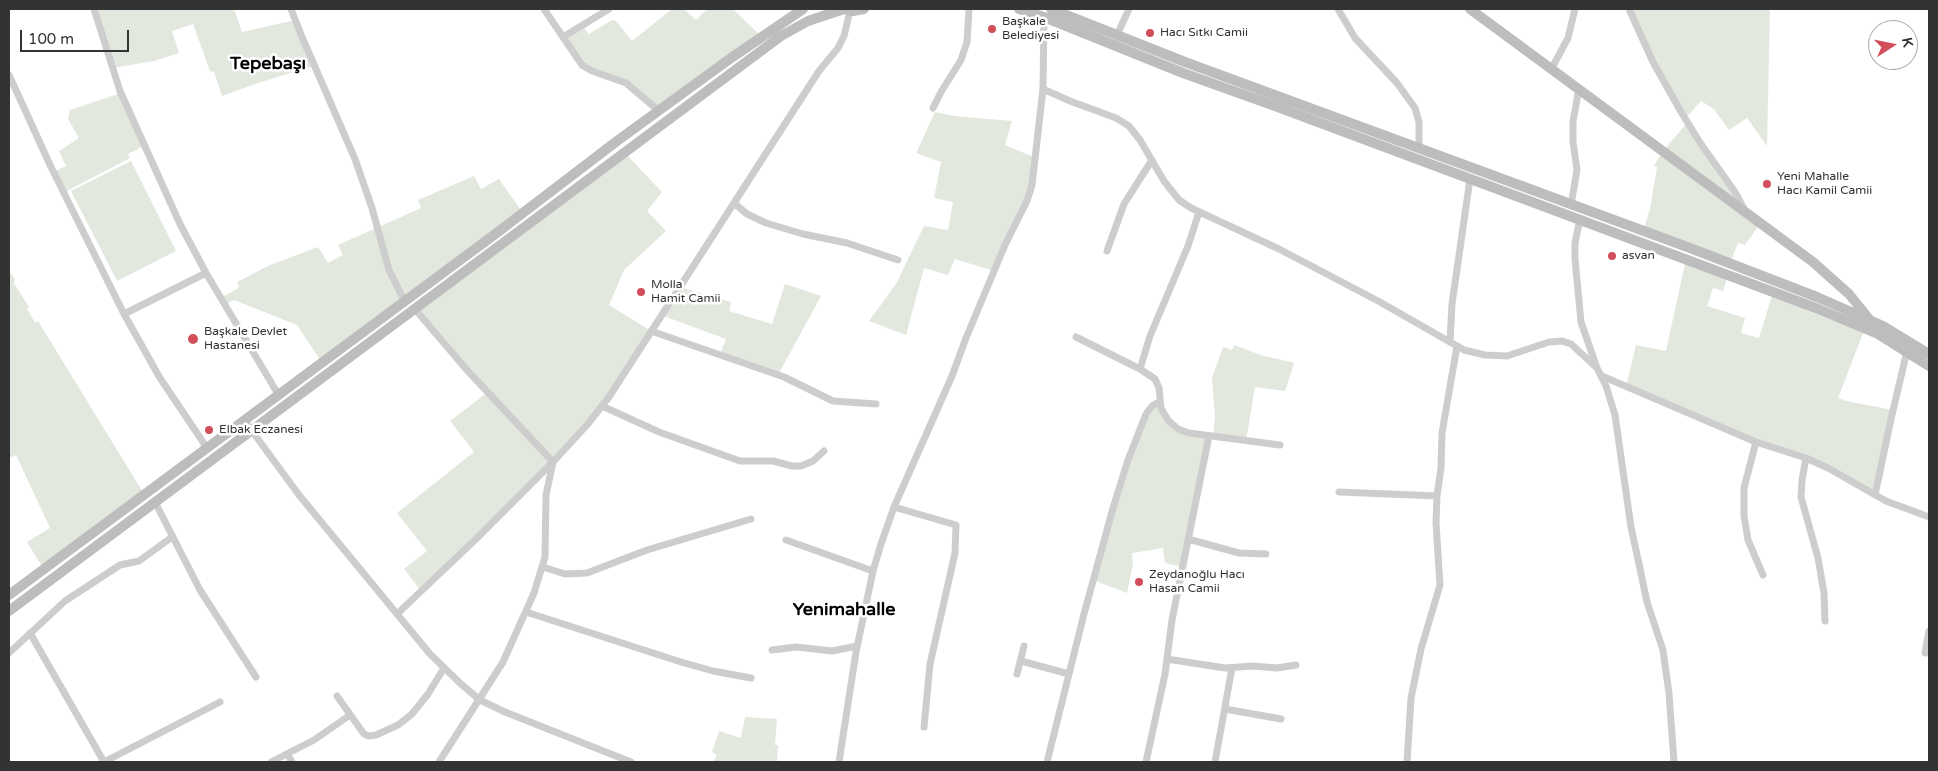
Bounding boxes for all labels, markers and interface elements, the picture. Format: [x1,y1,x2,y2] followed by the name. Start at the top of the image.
[1002,15,1059,43] place label: Başkale Belediyesi
[22,20,131,52] scale bar
[1868,20,1918,70] north arrow
[986,23,998,35] marker: Başkale Belediyesi
[1160,26,1248,40] place label: Hacı Sıtkı Camii
[1144,27,1156,39] marker: Hacı Sıtkı Camii
[28,30,74,48] text: 100 m
[1898,36,1916,48] text: K
[230,53,306,75] district label: Tepebaşı
[1777,170,1872,198] place label: Yeni Mahalle Hacı Kamil Camii
[1761,178,1773,190] marker: Yeni Mahalle Hacı Kamil Camii
[1622,249,1655,263] place label: asvan
[1606,250,1618,262] marker: asvan
[651,278,721,306] place label: Molla Hamit Camii
[635,286,647,298] marker: Molla Hamit Camii
[204,325,287,353] place label: Başkale Devlet Hastanesi
[186,332,200,346] marker: Başkale Devlet Hastanesi
[219,423,303,437] place label: Elbak Eczanesi
[203,424,215,436] marker: Elbak Eczanesi
[1149,568,1245,596] place label: Zeydanoğlu Hacı Hasan Camii
[1133,576,1145,588] marker: Zeydanoğlu Hacı Hasan Camii
[793,599,895,621] district label: Yenimahalle

